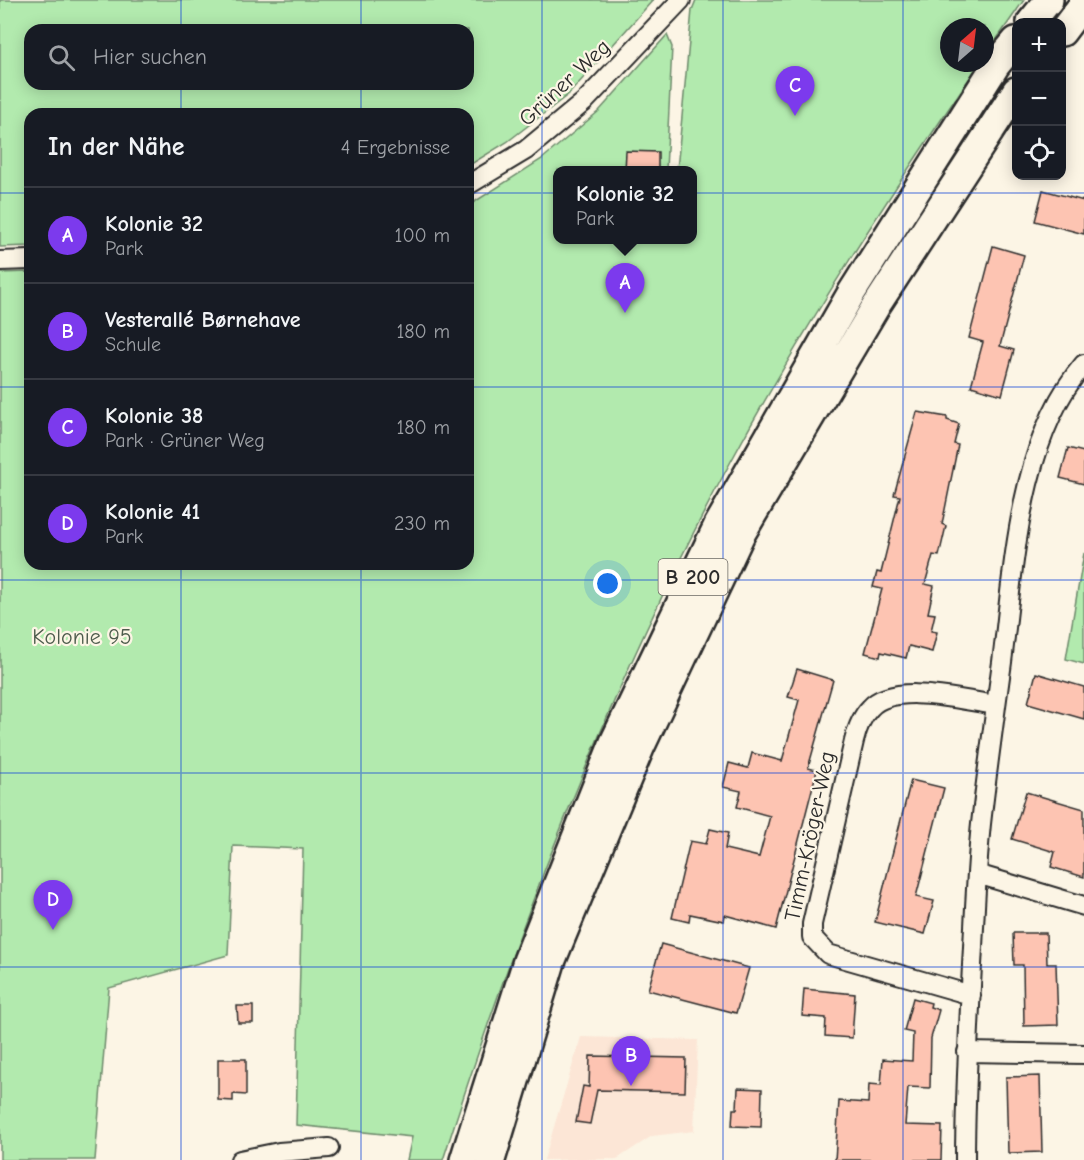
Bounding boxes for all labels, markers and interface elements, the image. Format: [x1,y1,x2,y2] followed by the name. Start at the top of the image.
[940,18,994,72] north arrow
[1012,18,1066,180] map controls
[1012,18,1066,72] button: +
[24,24,474,90] search box
[514,34,616,132] street label: Grüner Weg
[45,41,78,74] icon: search
[93,44,207,70] text: Hier suchen
[776,66,814,116] pin: C
[1012,72,1066,126] button: −
[1012,126,1066,180] button: locate
[48,132,185,162] text: In der Nähe
[341,136,450,159] text: 4 Ergebnisse
[553,166,697,244] popup
[576,181,674,207] text: Kolonie 32
[576,207,614,230] text: Park
[105,211,203,237] text: Kolonie 32
[62,224,73,247] text: A
[395,224,450,247] text: 100 m
[105,237,143,260] text: Park
[606,264,644,313] pin: A
[105,307,301,333] text: Vesterallé Børnehave
[61,320,74,343] text: B
[396,320,450,343] text: 180 m
[105,333,161,356] text: Schule
[105,403,203,429] text: Kolonie 38
[61,416,74,439] text: C
[396,416,450,439] text: 180 m
[105,429,265,452] text: Park · Grüner Weg
[105,499,200,525] text: Kolonie 41
[61,512,74,535] text: D
[394,512,450,535] text: 230 m
[105,525,143,548] text: Park
[658,559,728,595] road number: B 200
[593,569,622,598] your location
[32,624,132,650] park label: Kolonie 95
[779,749,841,923] street label: Timm-Kröger-Weg
[34,880,72,930] pin: D
[612,1036,650,1086] pin: B

